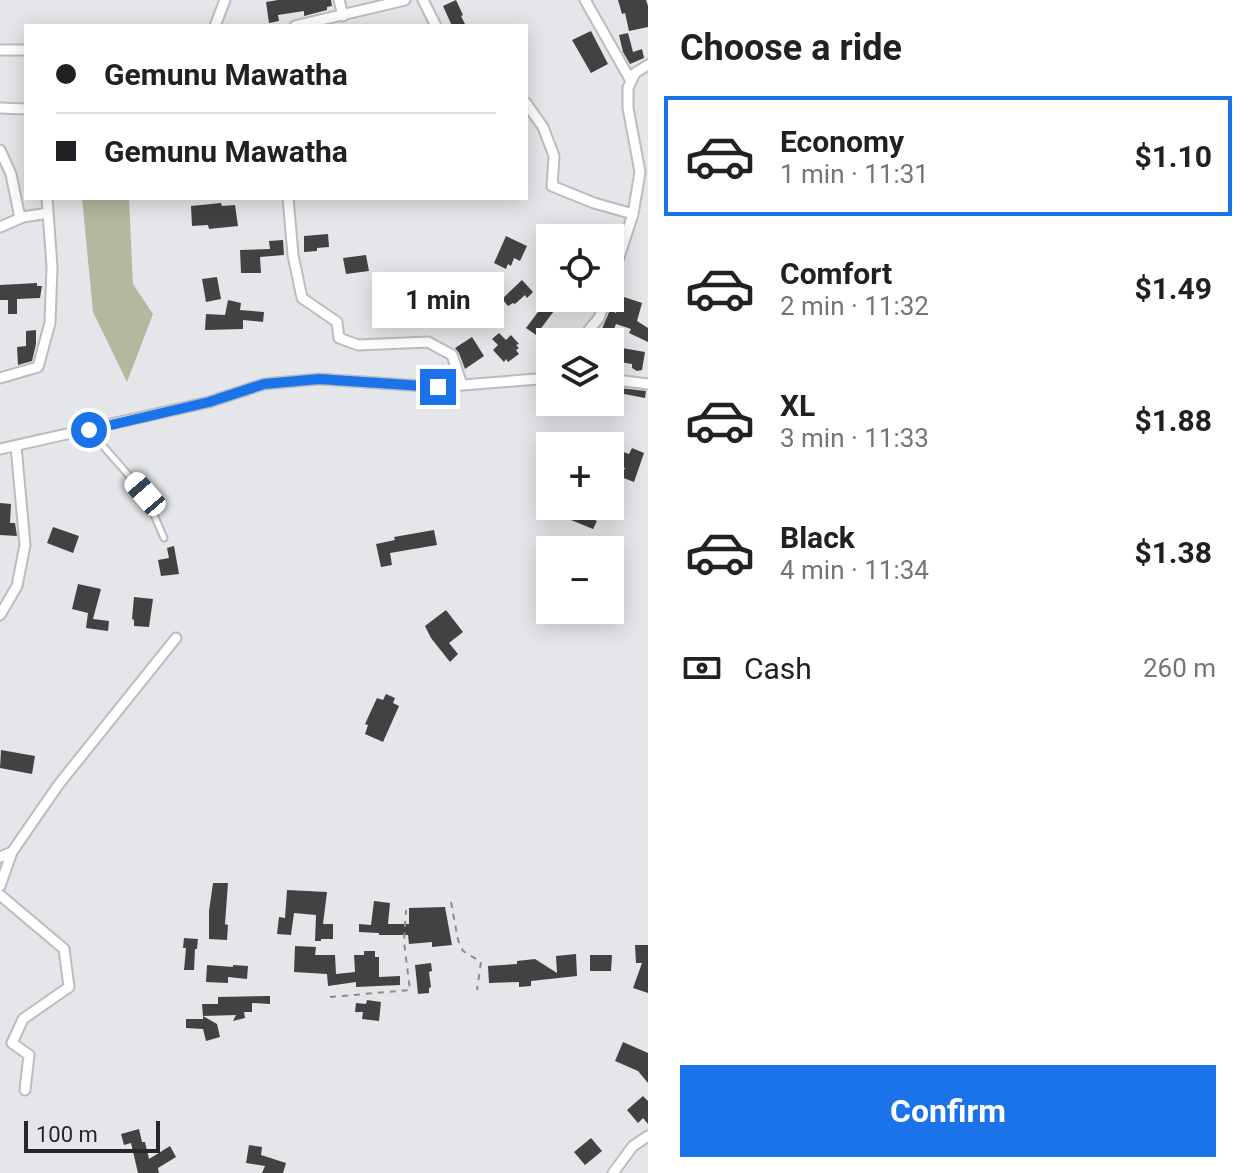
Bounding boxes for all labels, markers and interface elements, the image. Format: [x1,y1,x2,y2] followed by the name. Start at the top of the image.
[680,27,902,69] text: Choose a ride
[104,57,348,92] text: Gemunu Mawatha
[684,120,756,192] icon: car
[780,124,904,159] text: Economy
[104,134,348,169] text: Gemunu Mawatha
[1134,139,1212,174] text: $1.10
[780,159,929,189] text: 1 min · 11:31
[536,224,624,624] map controls
[536,224,624,312] button: locate
[684,252,756,324] icon: car
[780,256,892,291] text: Comfort
[372,271,504,327] callout: 1 min
[1134,271,1212,306] text: $1.49
[405,285,471,315] text: 1 min
[780,291,929,321] text: 2 min · 11:32
[536,328,624,416] button: layers
[420,369,456,405] route end
[684,384,756,456] icon: car
[780,388,815,423] text: XL
[1134,403,1212,438] text: $1.88
[71,412,107,448] route start
[780,423,929,453] text: 3 min · 11:33
[536,432,624,520] button: +
[120,468,170,520] car
[684,516,756,588] icon: car
[780,520,855,555] text: Black
[1134,535,1212,570] text: $1.38
[536,536,624,624] button: −
[780,555,929,585] text: 4 min · 11:34
[680,646,724,690] icon: cash
[744,651,812,686] text: Cash
[1143,653,1216,683] text: 260 m
[680,1065,1216,1157] button: Confirm
[24,1117,160,1153] scale bar
[36,1122,98,1147] text: 100 m

